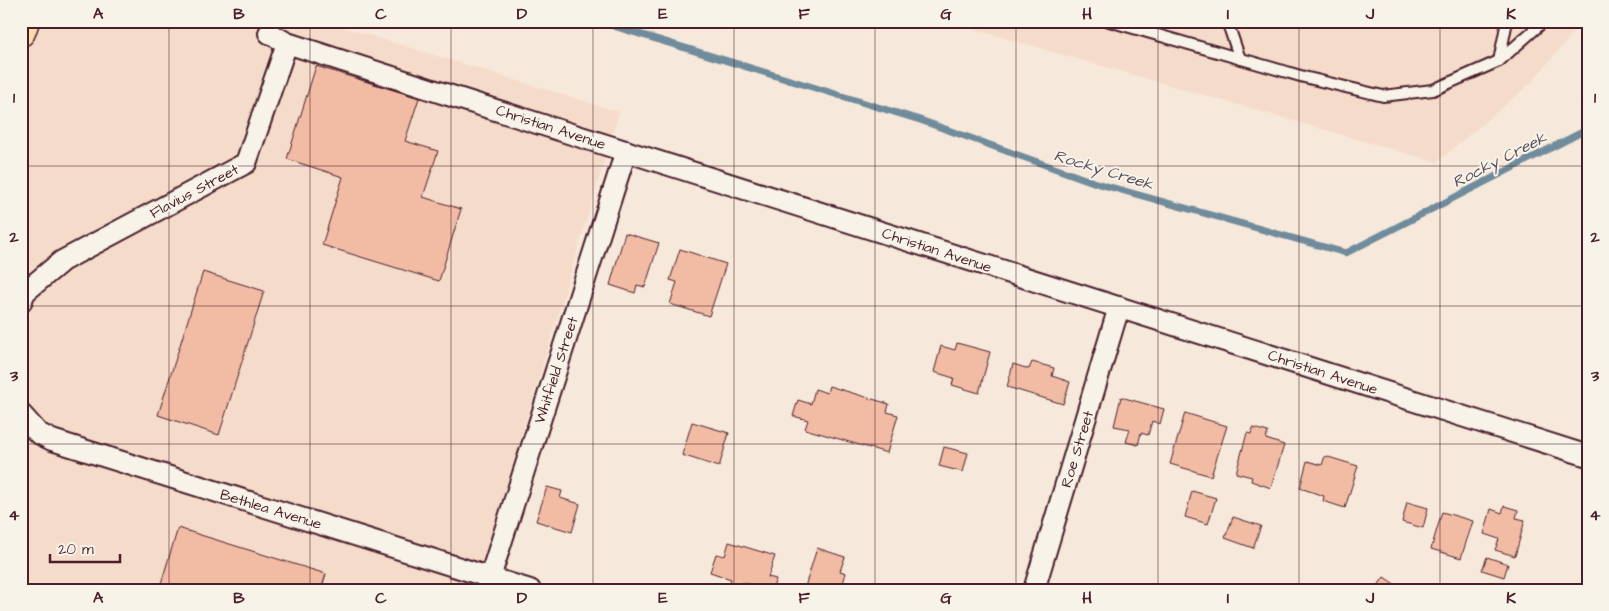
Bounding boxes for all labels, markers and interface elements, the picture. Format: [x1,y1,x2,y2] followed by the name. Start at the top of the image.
[93,3,104,25] text: A
[233,3,245,25] text: B
[375,3,387,25] text: C
[517,3,528,25] text: D
[658,3,668,25] text: E
[798,3,810,25] text: F
[940,3,952,25] text: G
[1082,3,1092,25] text: H
[1227,3,1229,25] text: I
[1365,3,1375,25] text: J
[1506,3,1516,25] text: K
[13,87,16,109] text: 1
[1594,87,1597,109] text: 1
[493,100,608,155] street label: Christian Avenue
[1449,126,1552,194] water label: Rocky Creek
[1051,144,1157,197] water label: Rocky Creek
[146,159,242,224] street label: Flavius Street
[879,223,994,278] street label: Christian Avenue
[8,226,19,248] text: 2
[1589,226,1600,248] text: 2
[529,314,584,426] street label: Whitfield Street
[1265,345,1380,400] street label: Christian Avenue
[9,365,19,387] text: 3
[1590,365,1600,387] text: 3
[1056,408,1099,490] street label: Roe Street
[218,484,324,535] street label: Bethlea Avenue
[9,504,20,526] text: 4
[1590,504,1601,526] text: 4
[50,531,120,563] scale bar
[58,539,94,560] text: 20 m
[93,587,104,609] text: A
[233,587,245,609] text: B
[375,587,387,609] text: C
[517,587,528,609] text: D
[658,587,668,609] text: E
[798,587,810,609] text: F
[940,587,952,609] text: G
[1082,587,1092,609] text: H
[1227,587,1229,609] text: I
[1365,587,1375,609] text: J
[1506,587,1516,609] text: K

